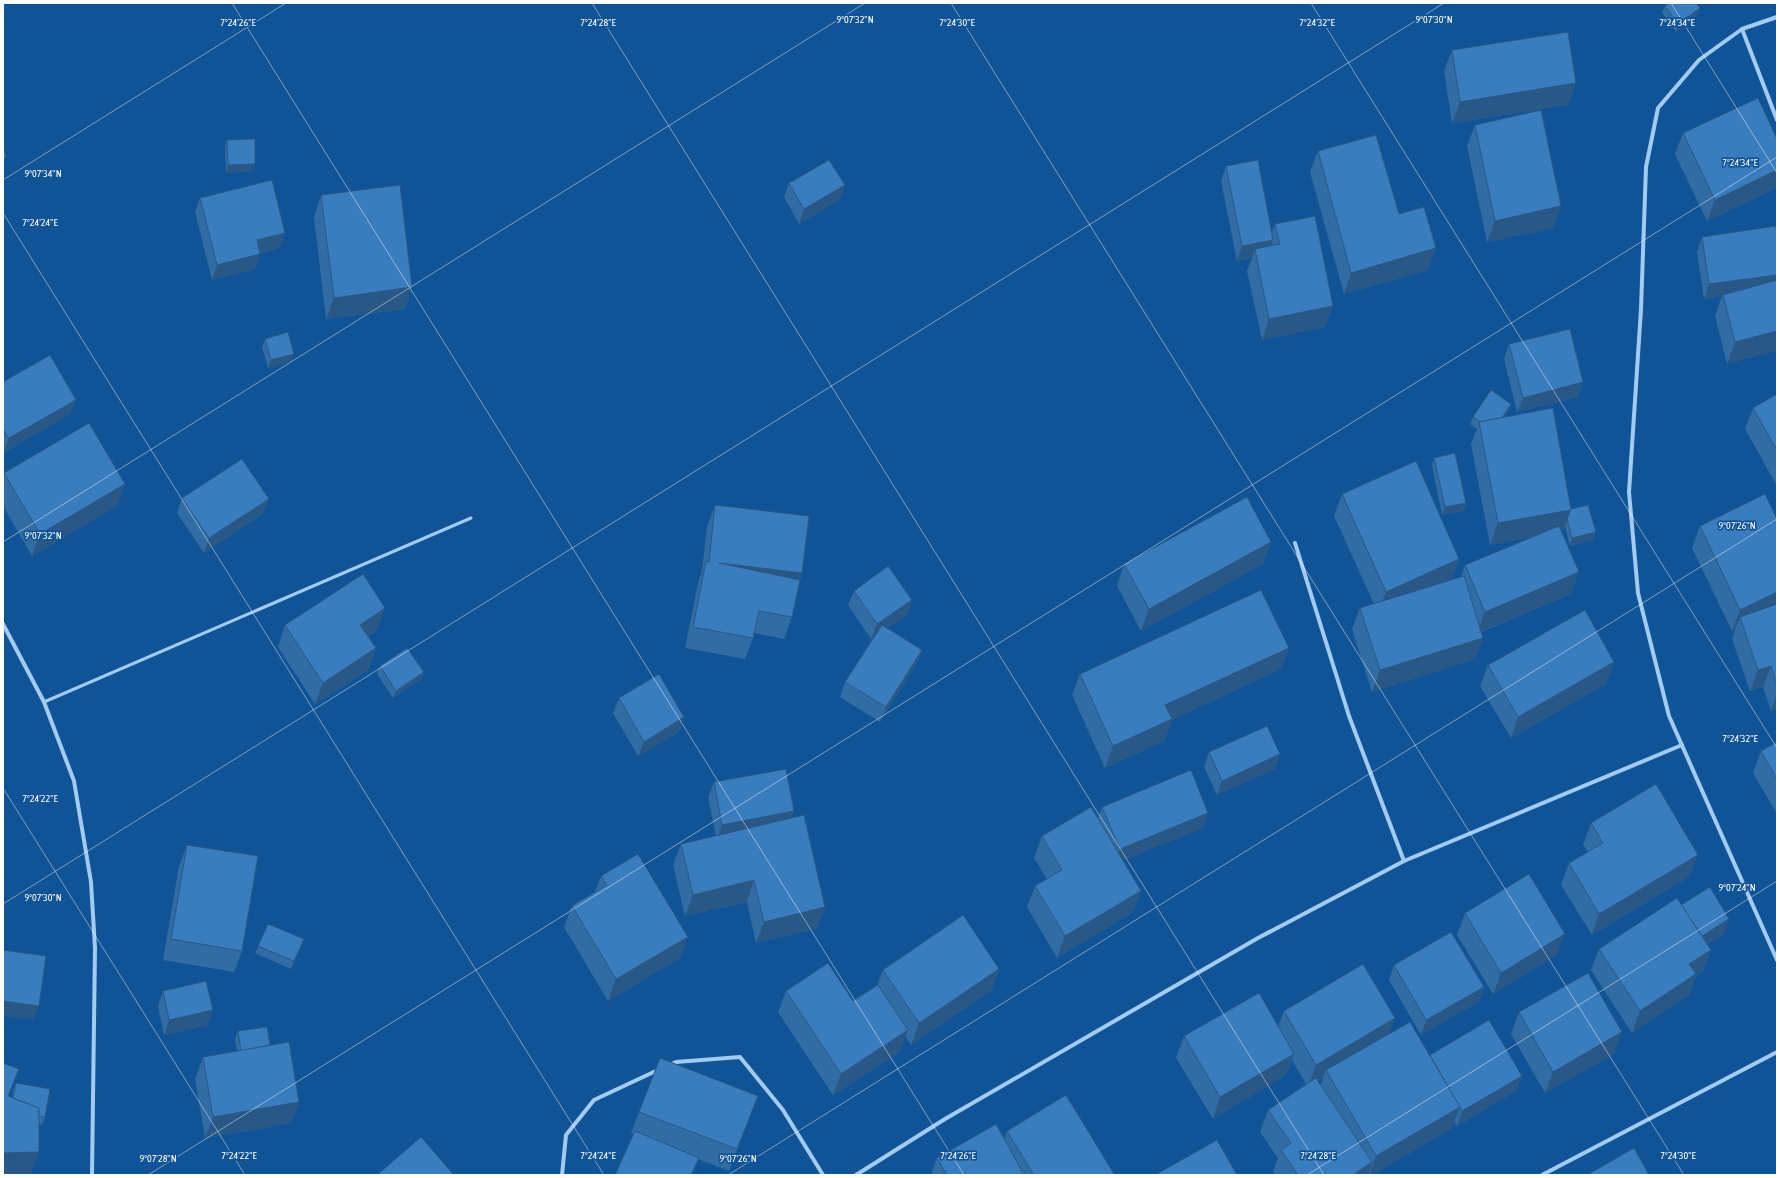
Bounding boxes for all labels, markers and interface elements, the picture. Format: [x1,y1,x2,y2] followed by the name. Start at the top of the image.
[836,14,874,25] text: 9°07'32"N
[1415,14,1453,25] text: 9°07'30"N
[220,17,256,28] text: 7°24'26"E
[580,17,616,28] text: 7°24'28"E
[939,17,975,28] text: 7°24'30"E
[1299,17,1335,28] text: 7°24'32"E
[1659,17,1695,28] text: 7°24'34"E
[1722,157,1758,168] text: 7°24'34"E
[24,168,62,179] text: 9°07'34"N
[22,217,58,228] text: 7°24'24"E
[1718,520,1756,531] text: 9°07'26"N
[24,530,62,541] text: 9°07'32"N
[1722,733,1758,744] text: 7°24'32"E
[22,793,58,804] text: 7°24'22"E
[1718,882,1756,893] text: 9°07'24"N
[24,892,62,903] text: 9°07'30"N
[221,1150,257,1161] text: 7°24'22"E
[580,1150,616,1161] text: 7°24'24"E
[940,1150,976,1161] text: 7°24'26"E
[1300,1150,1336,1161] text: 7°24'28"E
[1660,1150,1696,1161] text: 7°24'30"E
[139,1153,177,1164] text: 9°07'28"N
[719,1153,757,1164] text: 9°07'26"N

